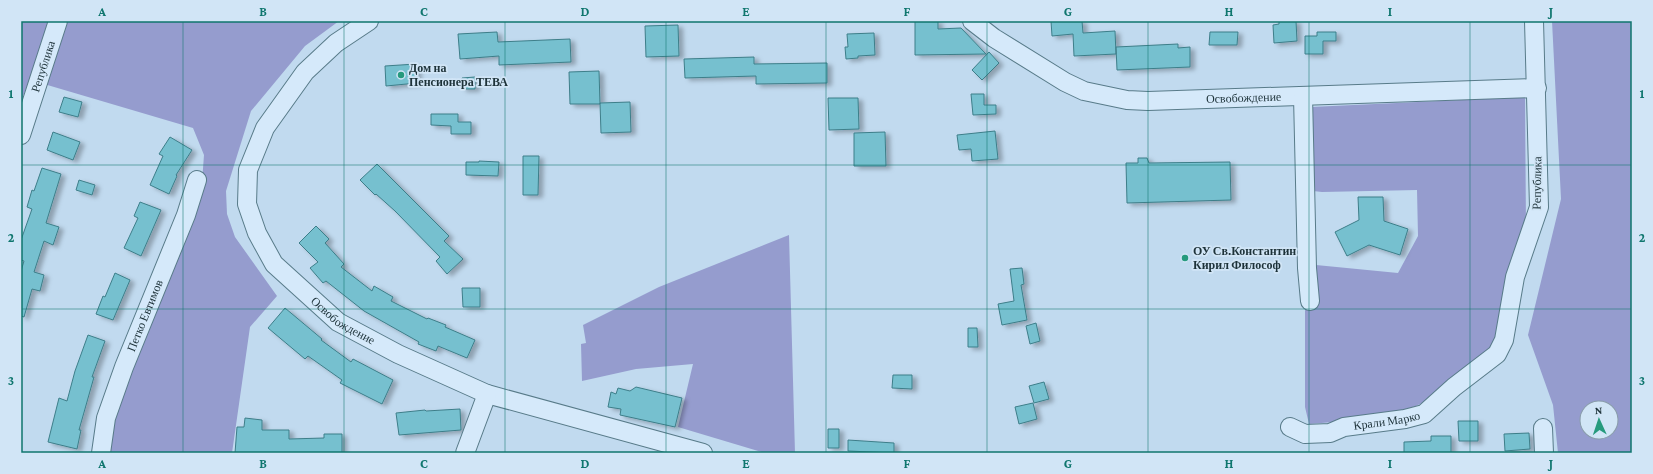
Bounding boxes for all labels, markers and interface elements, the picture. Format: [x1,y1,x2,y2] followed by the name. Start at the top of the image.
[97,4,106,19] text: A
[259,4,267,19] text: B
[420,4,428,19] text: C
[581,4,590,19] text: D
[742,4,750,19] text: E
[904,4,911,19] text: F
[1064,4,1072,19] text: G
[1225,4,1234,19] text: H
[1388,4,1392,19] text: I
[1547,4,1553,19] text: J
[28,38,58,94] street label: Република
[409,61,508,89] place label: Дом на Пенсионера ТЕВА
[396,70,406,80] marker: Дом на Пенсионера ТЕВА
[9,86,14,101] text: 1
[1640,86,1645,101] text: 1
[1206,90,1282,106] street label: Освобождение
[1530,156,1544,210] street label: Република
[8,230,15,245] text: 2
[1639,230,1646,245] text: 2
[1193,244,1296,272] place label: ОУ Св.Константин Кирил Философ
[1180,253,1190,263] marker: ОУ Св.Константин Кирил Философ
[124,277,166,354] street label: Петко Евтимов
[308,294,377,347] street label: Освобождение
[8,373,14,388] text: 3
[1639,373,1645,388] text: 3
[1579,400,1619,440] north arrow
[1594,404,1603,416] text: N
[1353,408,1422,433] street label: Крали Марко
[97,456,106,471] text: A
[259,456,267,471] text: B
[420,456,428,471] text: C
[581,456,590,471] text: D
[742,456,750,471] text: E
[904,456,911,471] text: F
[1064,456,1072,471] text: G
[1225,456,1234,471] text: H
[1388,456,1392,471] text: I
[1547,456,1553,471] text: J

